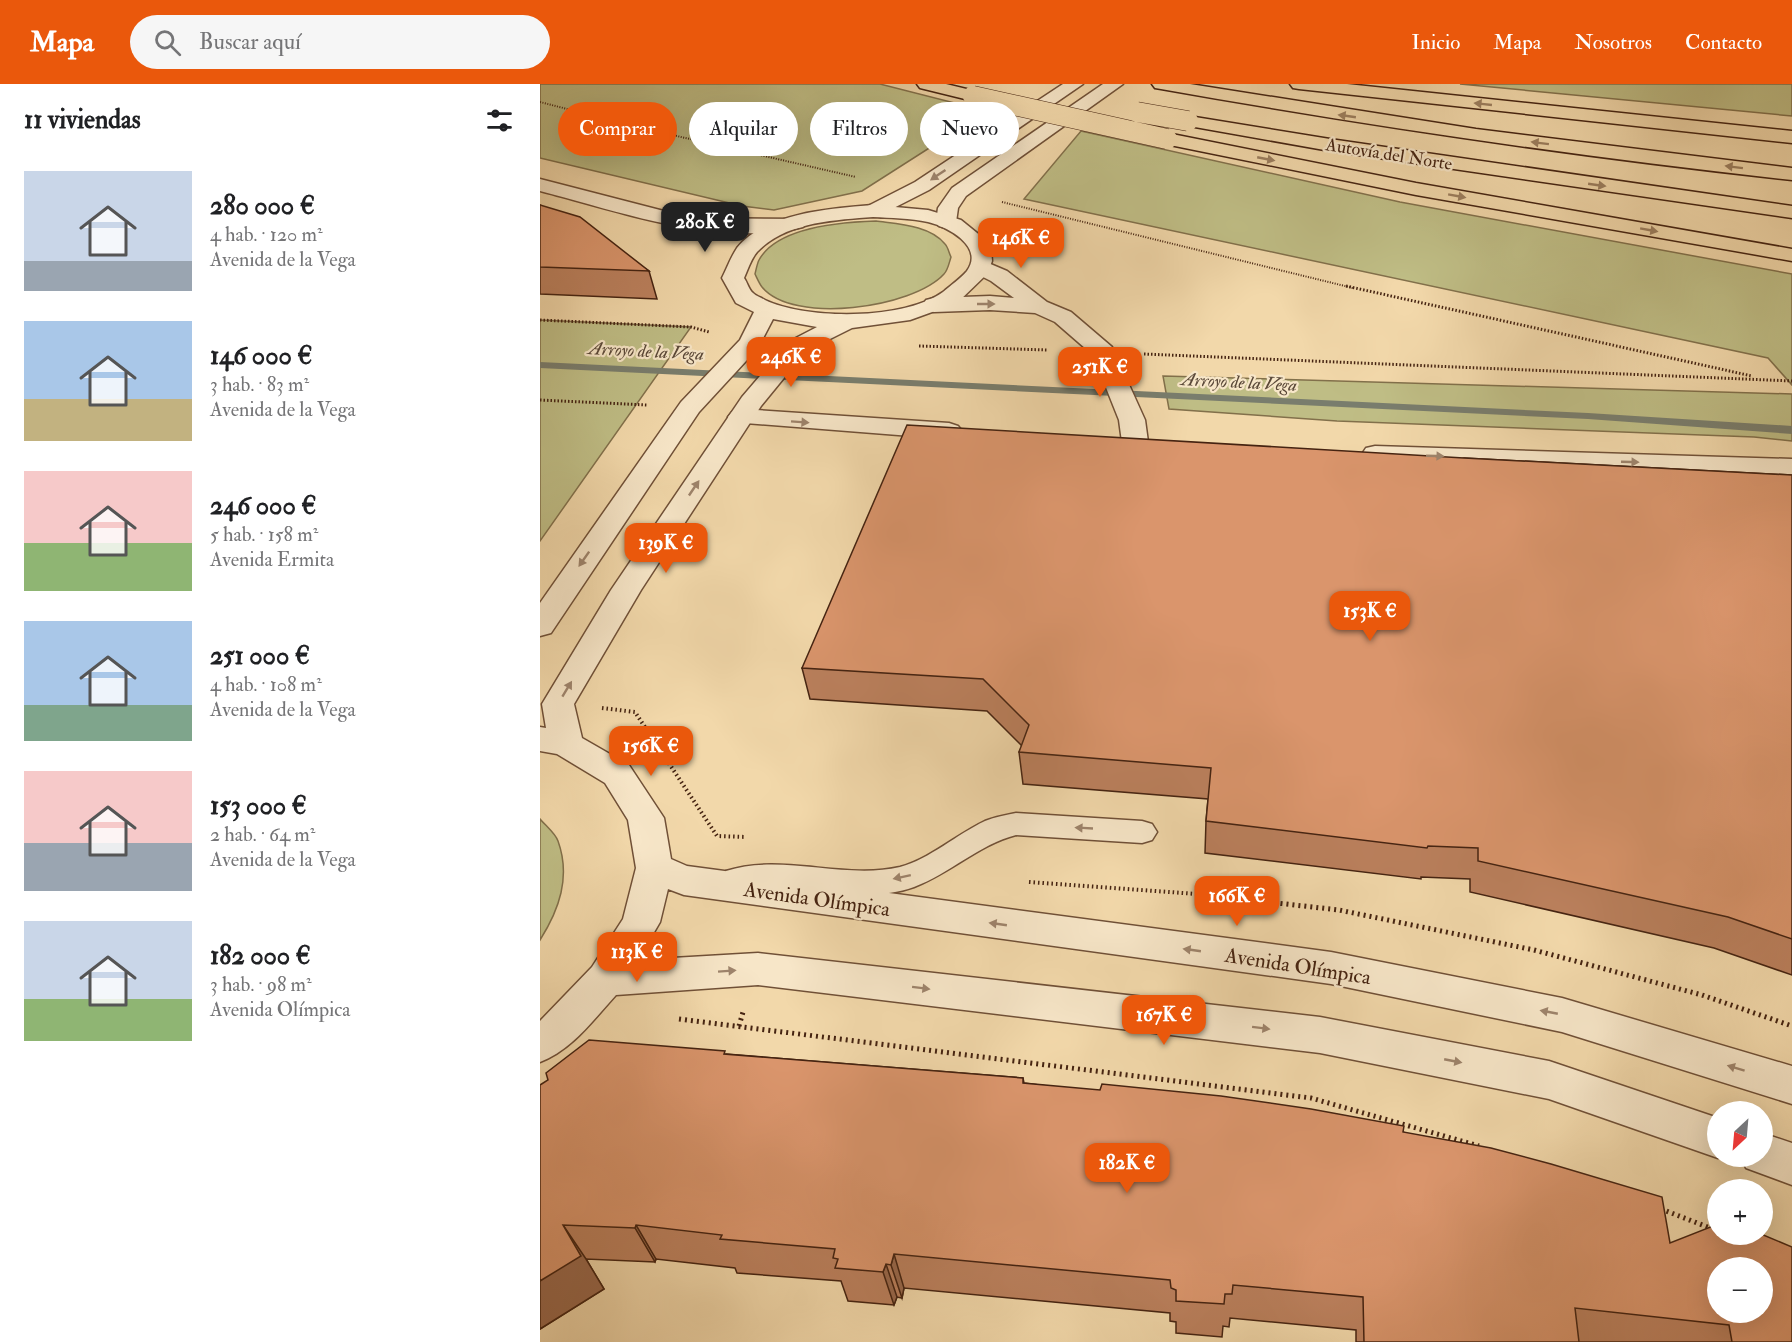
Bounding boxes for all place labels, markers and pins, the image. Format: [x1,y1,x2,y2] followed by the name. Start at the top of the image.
[656,202,754,253] pin: 280K €
[972,218,1070,269] pin: 146K €
[742,337,840,388] pin: 246K €
[1051,347,1149,398] pin: 251K €
[617,523,715,574] pin: 139K €
[1321,591,1419,642] pin: 153K €
[602,726,700,777] pin: 156K €
[1188,876,1286,927] pin: 166K €
[588,932,686,983] pin: 113K €
[1115,995,1213,1046] pin: 167K €
[1078,1143,1176,1194] pin: 182K €

